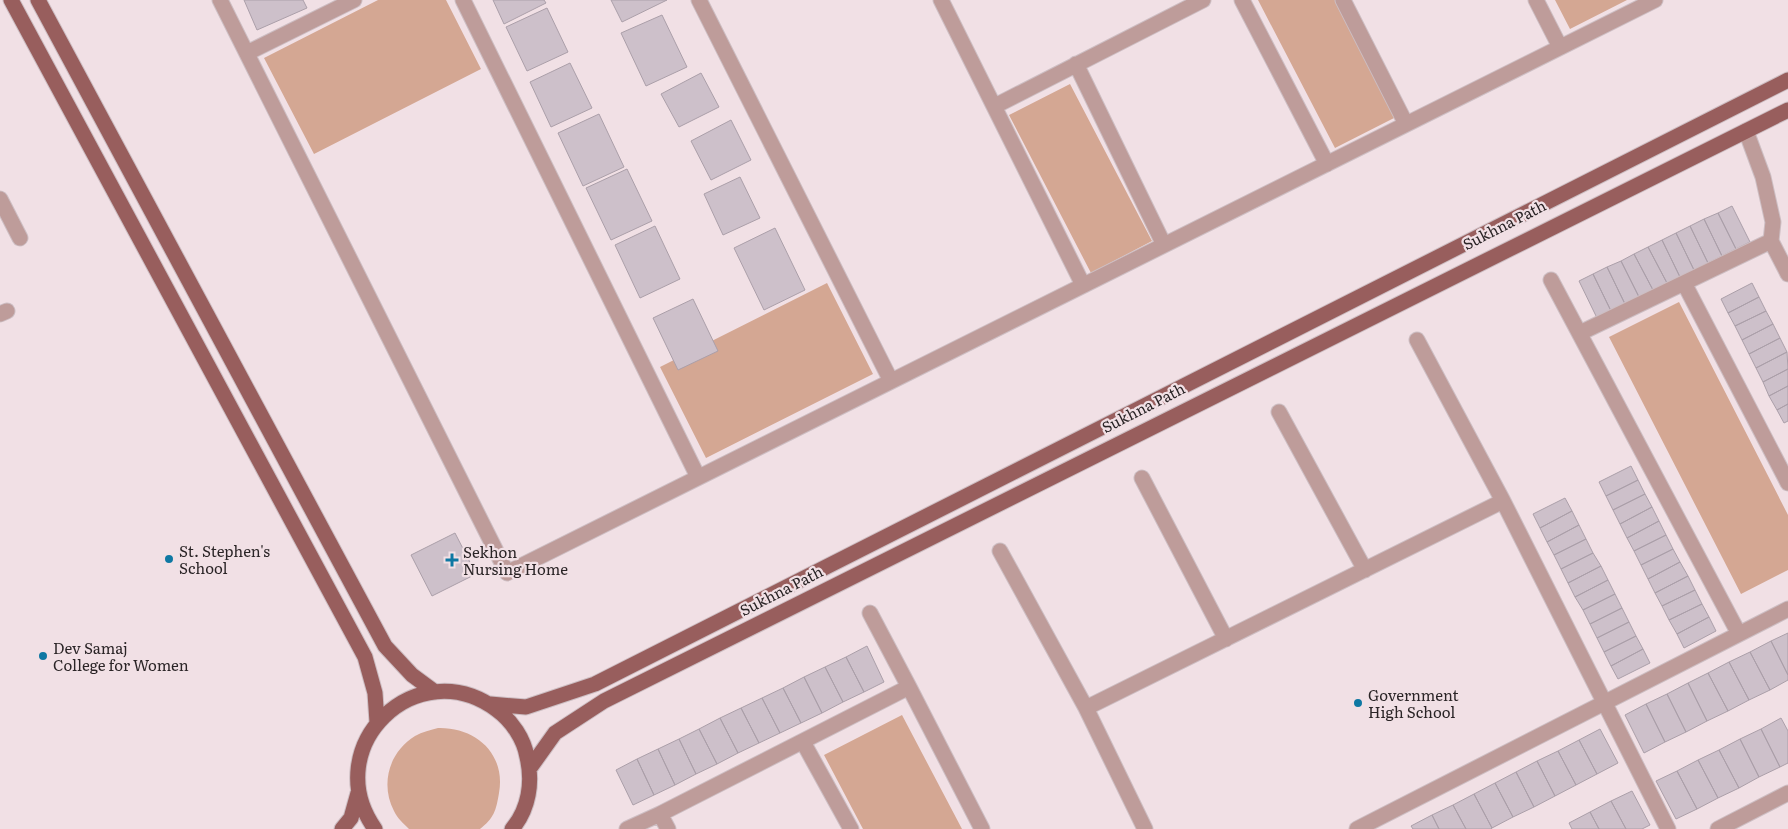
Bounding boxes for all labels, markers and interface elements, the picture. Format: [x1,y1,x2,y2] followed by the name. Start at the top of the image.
[1458,193,1550,255] street label: Sukhna Path
[1097,376,1189,438] street label: Sukhna Path
[179,539,270,579] place label: St. Stephen's School
[463,540,568,580] place label: Sekhon Nursing Home
[163,553,175,565] marker: St. Stephen's School
[445,553,459,567] marker: Sekhon Nursing Home
[735,559,827,621] street label: Sukhna Path
[53,636,189,676] place label: Dev Samaj College for Women
[37,650,49,662] marker: Dev Samaj College for Women
[1368,683,1458,723] place label: Government High School
[1352,697,1364,709] marker: Government High School

